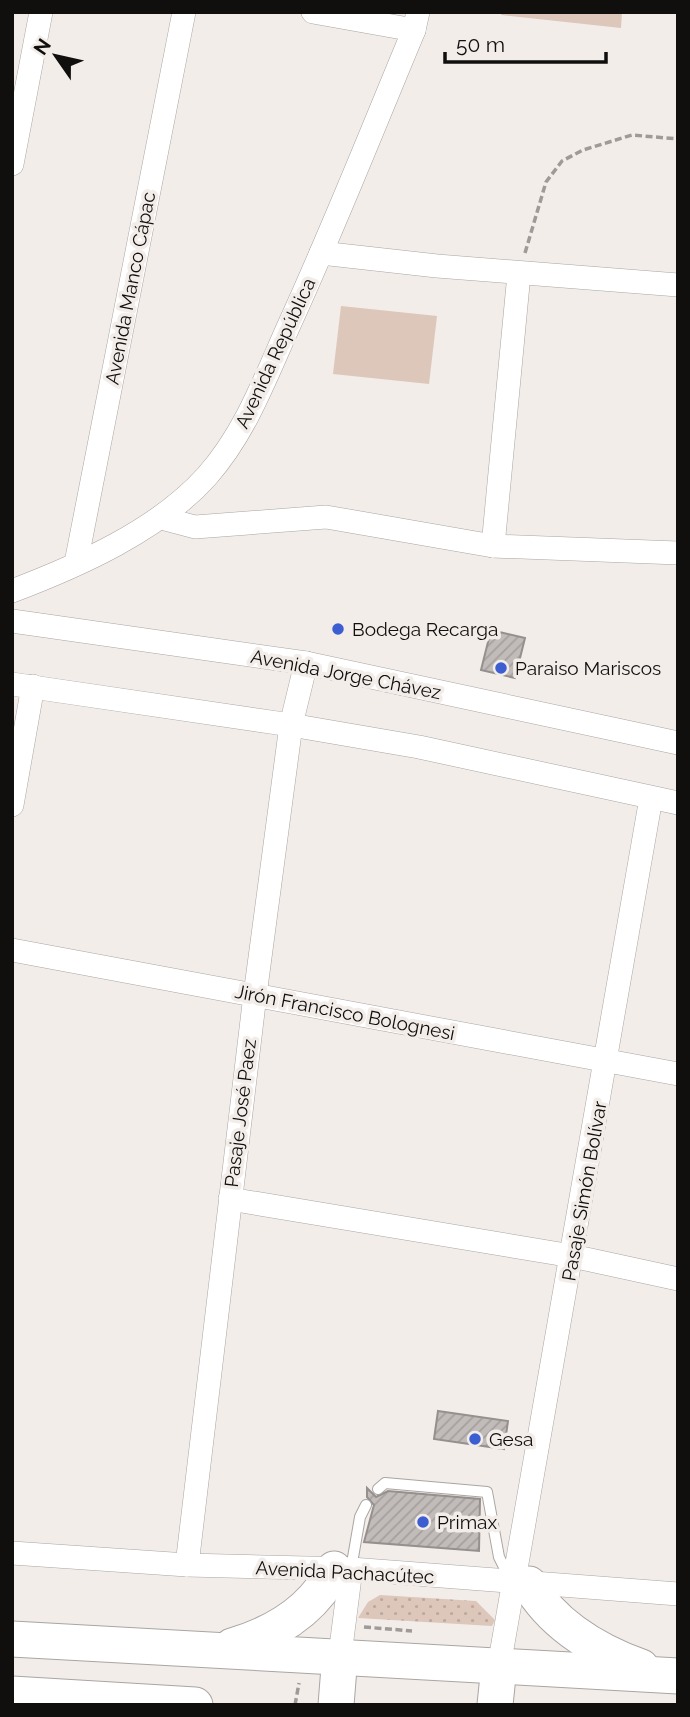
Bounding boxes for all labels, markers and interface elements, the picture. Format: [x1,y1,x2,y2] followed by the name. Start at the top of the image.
[21,21,91,91] north arrow
[445,21,606,65] scale bar
[456,32,505,57] text: 50 m
[29,34,55,59] text: N
[101,190,159,386] street label: Avenida Manco Cápac
[230,274,320,432] street label: Avenida República
[352,618,498,640] place label: Bodega Recarga
[330,621,346,637] marker: Bodega Recarga
[249,645,443,703] street label: Avenida Jorge Chávez
[515,657,661,679] place label: Paraiso Mariscos
[493,660,509,676] marker: Paraiso Mariscos
[233,980,457,1044] street label: Jirón Francisco Bolognesi
[220,1038,260,1188] street label: Pasaje José Paez
[557,1099,611,1283] street label: Pasaje Simón Bolívar
[489,1428,533,1450] place label: Gesa
[467,1431,483,1447] marker: Gesa
[437,1511,497,1533] place label: Primax
[415,1514,431,1530] marker: Primax
[255,1556,435,1588] street label: Avenida Pachacútec

